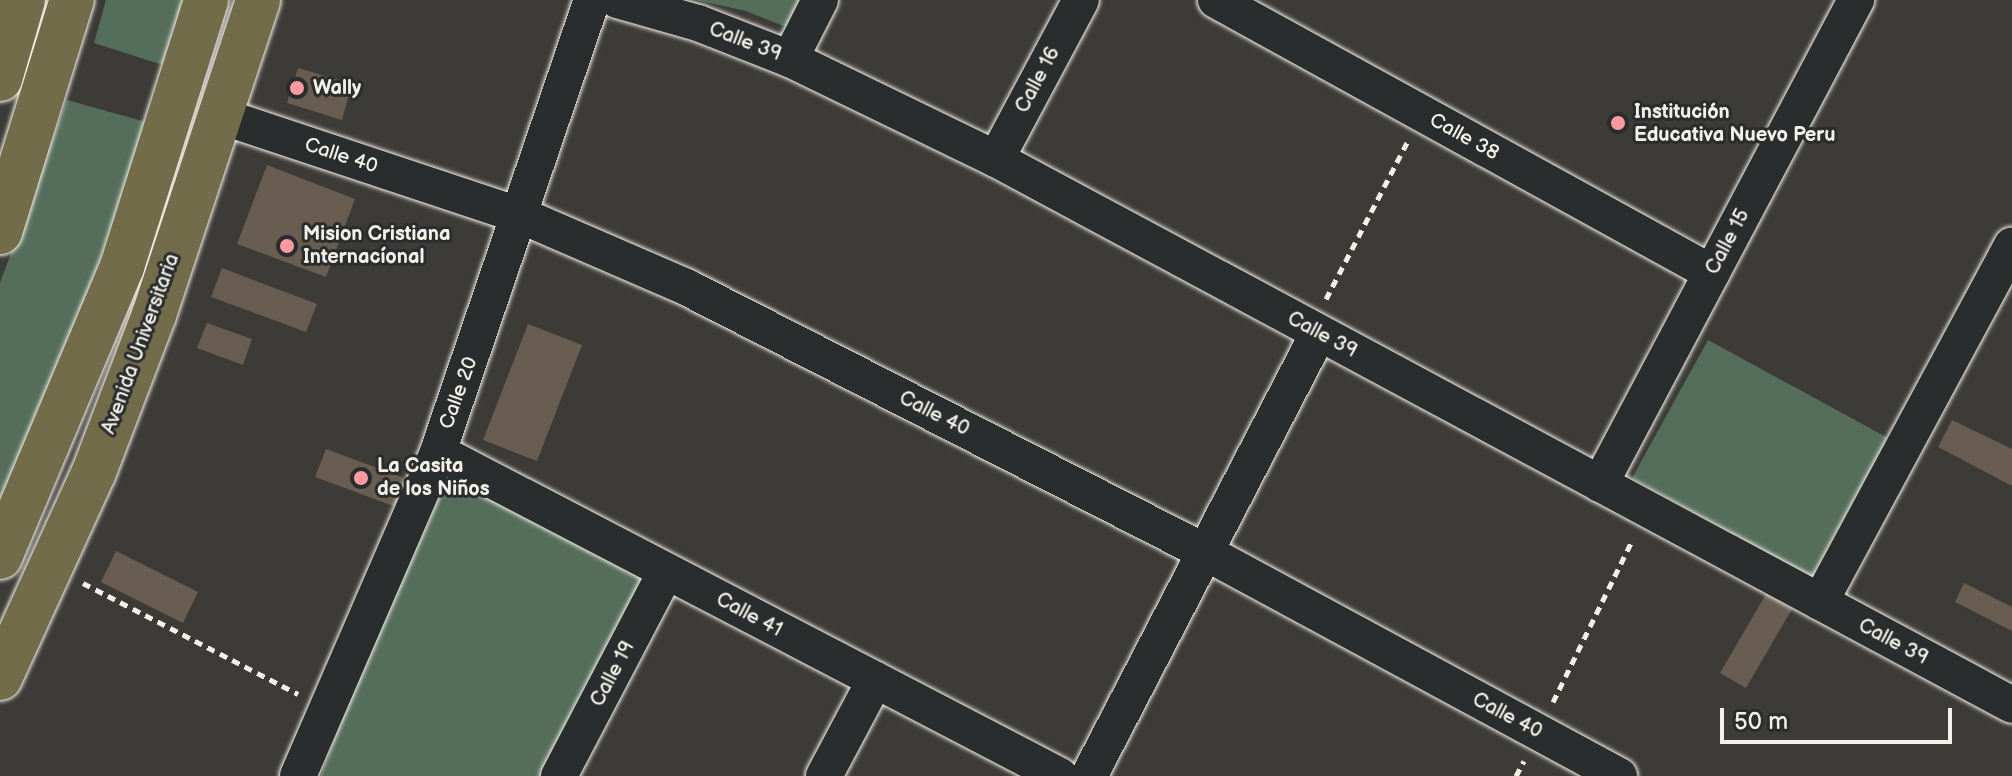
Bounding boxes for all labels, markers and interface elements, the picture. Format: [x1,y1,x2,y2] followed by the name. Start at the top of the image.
[705,17,785,67] street label: Calle 39
[1011,43,1065,117] street label: Calle 16
[313,76,361,100] place label: Wally
[288,79,306,97] marker: Wally
[1634,100,1836,147] place label: Institución Educativa Nuevo Peru
[1425,108,1503,166] street label: Calle 38
[1609,114,1627,132] marker: Institución Educativa Nuevo Peru
[301,133,381,179] street label: Calle 40
[1701,205,1755,279] street label: Calle 15
[303,222,450,269] place label: Mision Cristiana Internacíonal
[278,237,296,255] marker: Mision Cristiana Internacíonal
[97,251,185,437] street label: Avenida Universitaria
[1283,307,1361,363] street label: Calle 39
[435,354,483,432] street label: Calle 20
[895,386,973,442] street label: Calle 40
[377,454,490,501] place label: La Casita de los Niños
[352,469,370,487] marker: La Casita de los Niños
[712,588,786,642] street label: Calle 41
[1854,614,1932,670] street label: Calle 39
[586,637,640,711] street label: Calle 19
[1468,688,1546,744] street label: Calle 40
[1724,692,1956,742] scale bar
[1734,707,1788,736] text: 50 m

